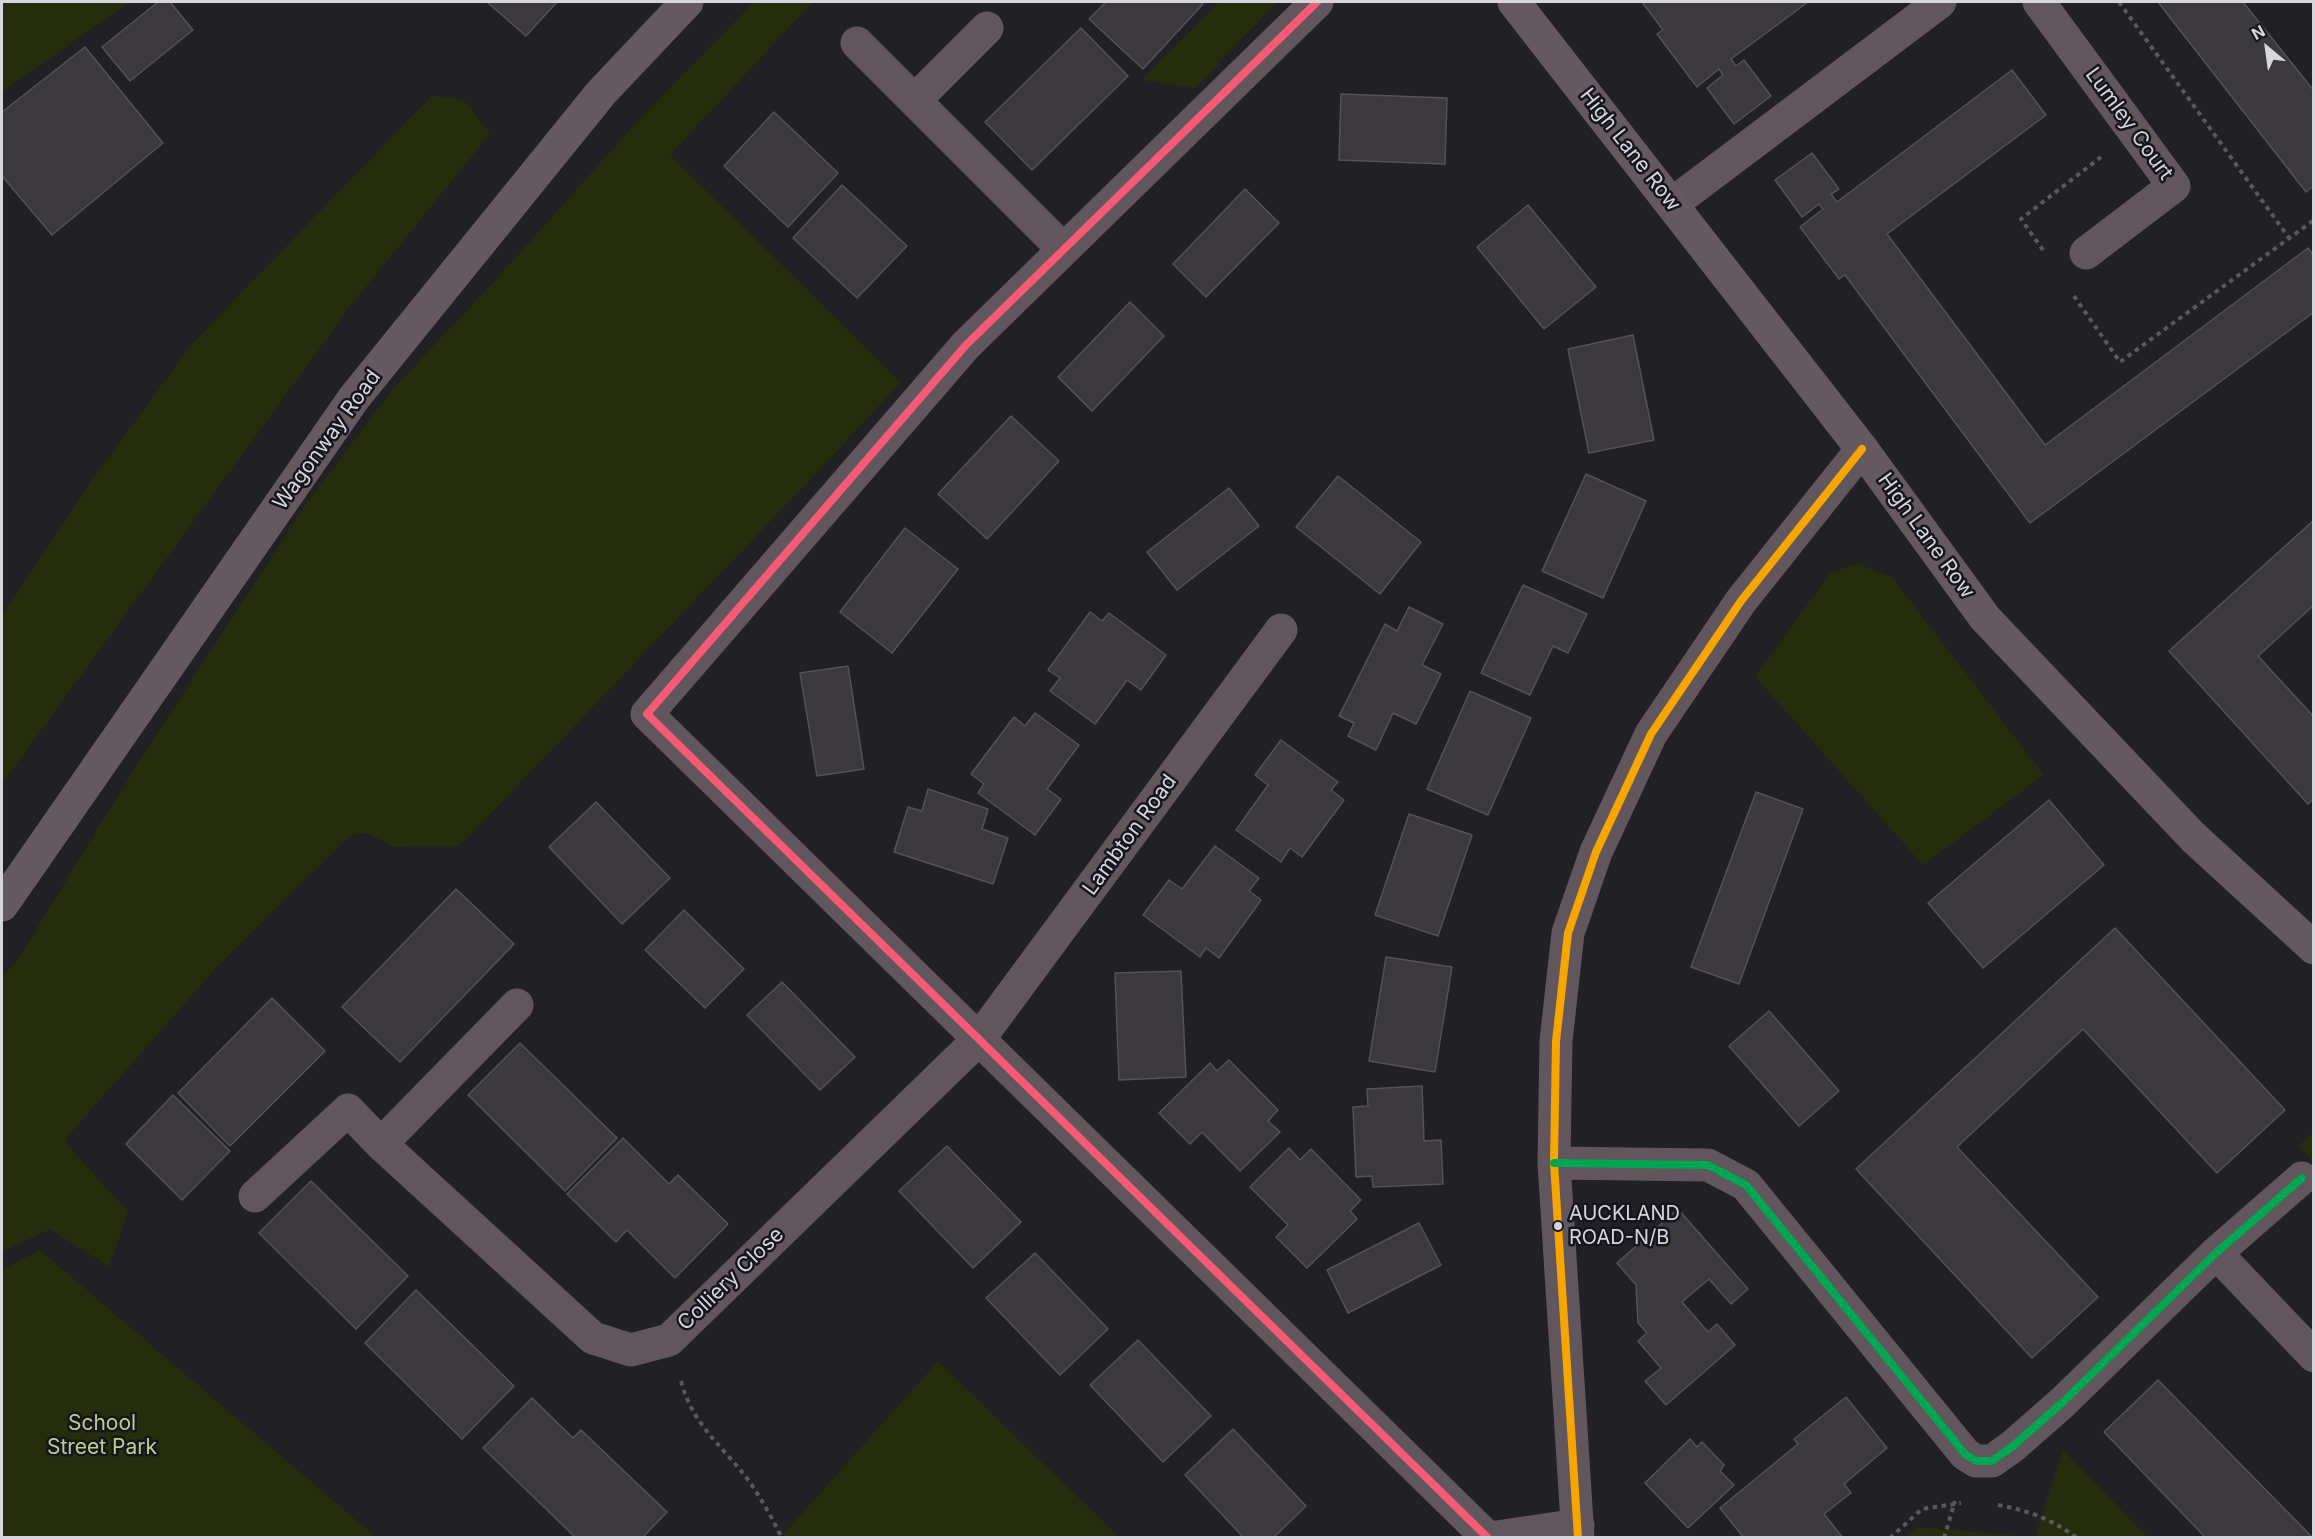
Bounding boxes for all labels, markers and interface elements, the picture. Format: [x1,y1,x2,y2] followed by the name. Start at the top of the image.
[2237,18,2297,78] north arrow
[2248,21,2268,44] text: N
[2080,63,2178,185] street label: Lumley Court
[1574,84,1686,216] street label: High Lane Row
[268,365,386,515] street label: Wagonway Road
[1872,468,1980,604] street label: High Lane Row
[1078,770,1182,900] street label: Lambton Road
[1569,1202,1680,1249] place label: AUCKLAND ROAD-N/B
[1552,1220,1564,1232] marker: AUCKLAND ROAD-N/B
[673,1222,789,1336] street label: Colliery Close
[47,1411,157,1461] park label: School Street Park

